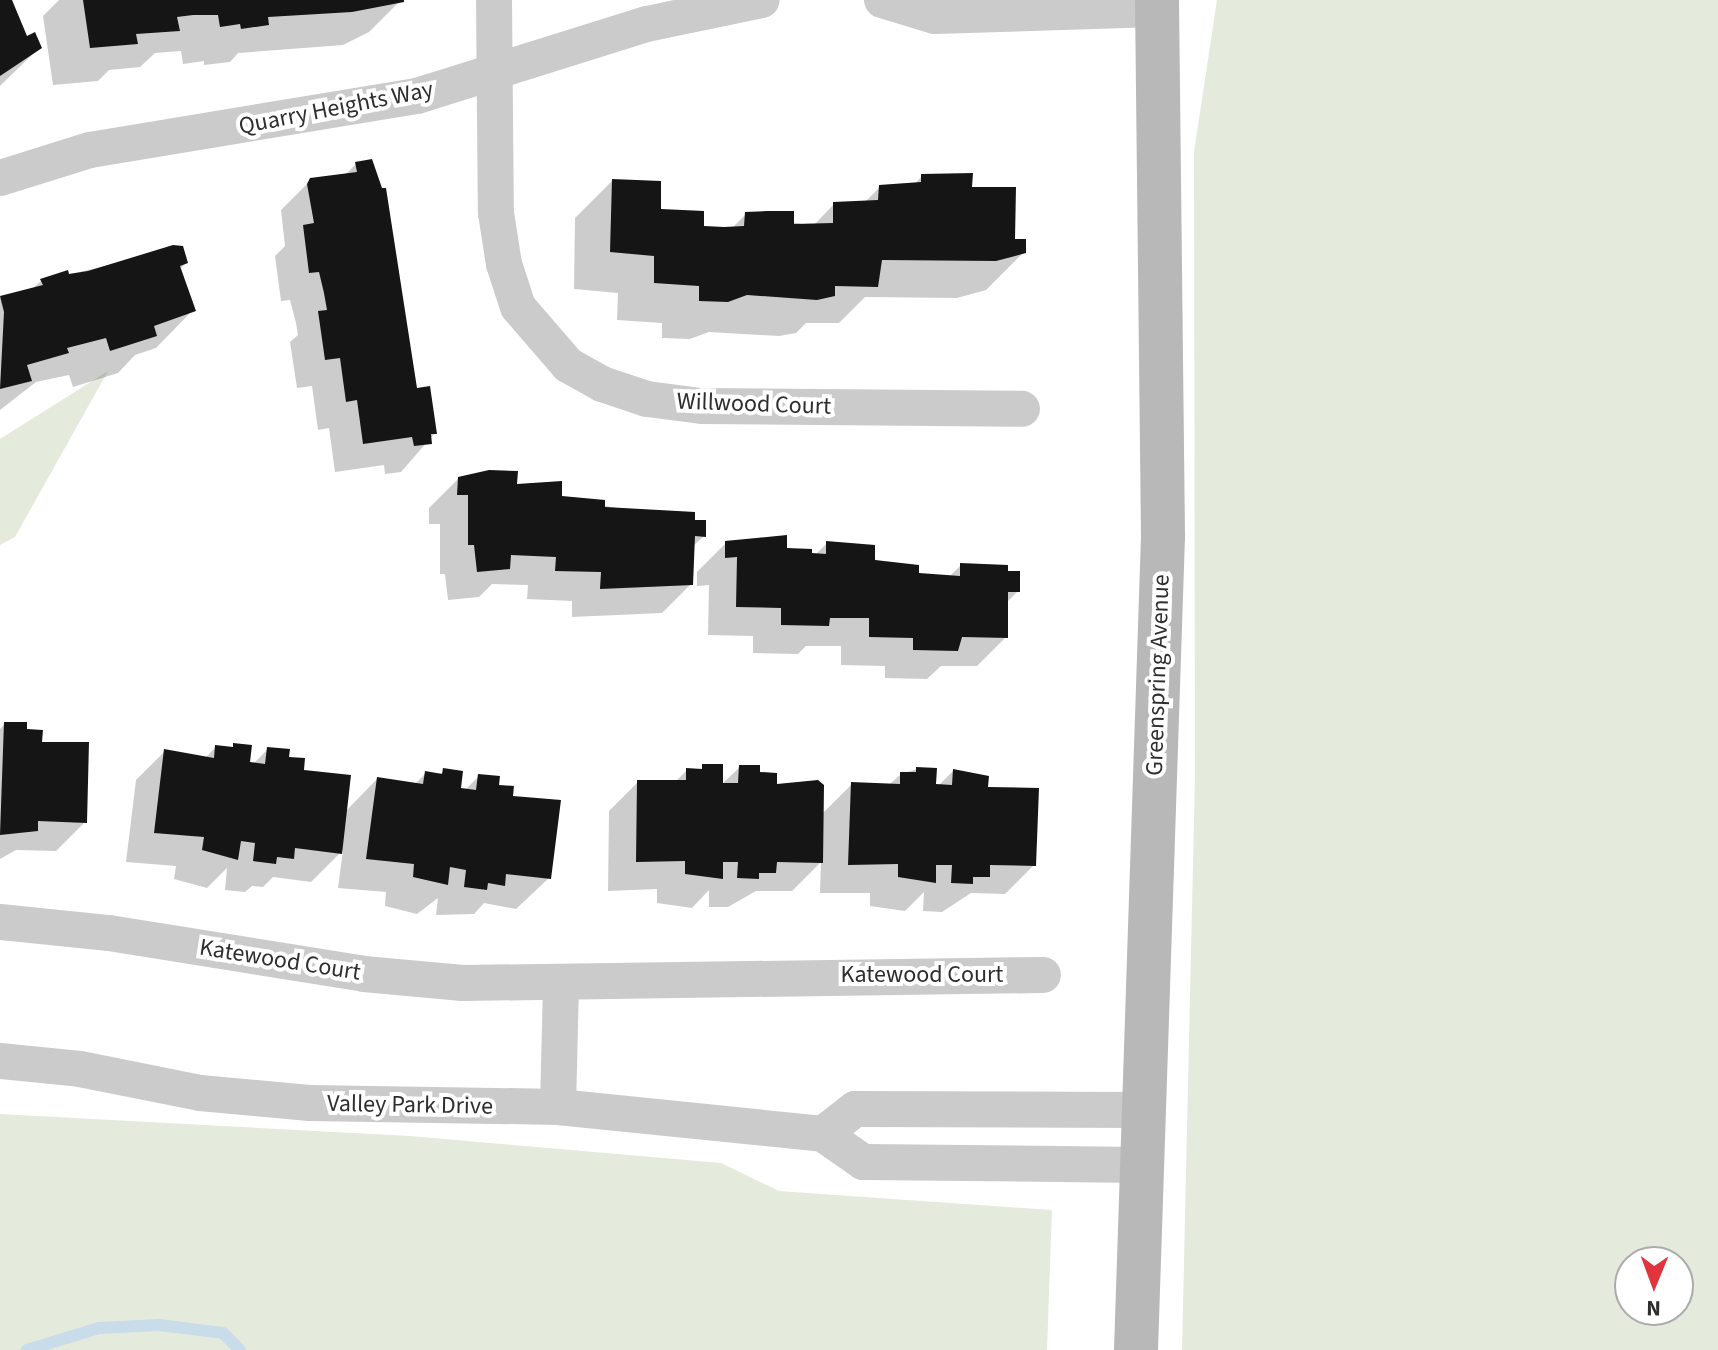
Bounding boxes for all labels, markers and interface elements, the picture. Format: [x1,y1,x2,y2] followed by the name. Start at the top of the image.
[236,75,436,141] street label: Quarry Heights Way
[676,387,832,421] street label: Willwood Court
[1140,574,1176,776] street label: Greenspring Avenue
[197,933,363,987] street label: Katewood Court
[841,961,1003,989] street label: Katewood Court
[327,1089,493,1121] street label: Valley Park Drive
[1614,1246,1694,1326] north arrow
[1646,1292,1661,1324] text: N

